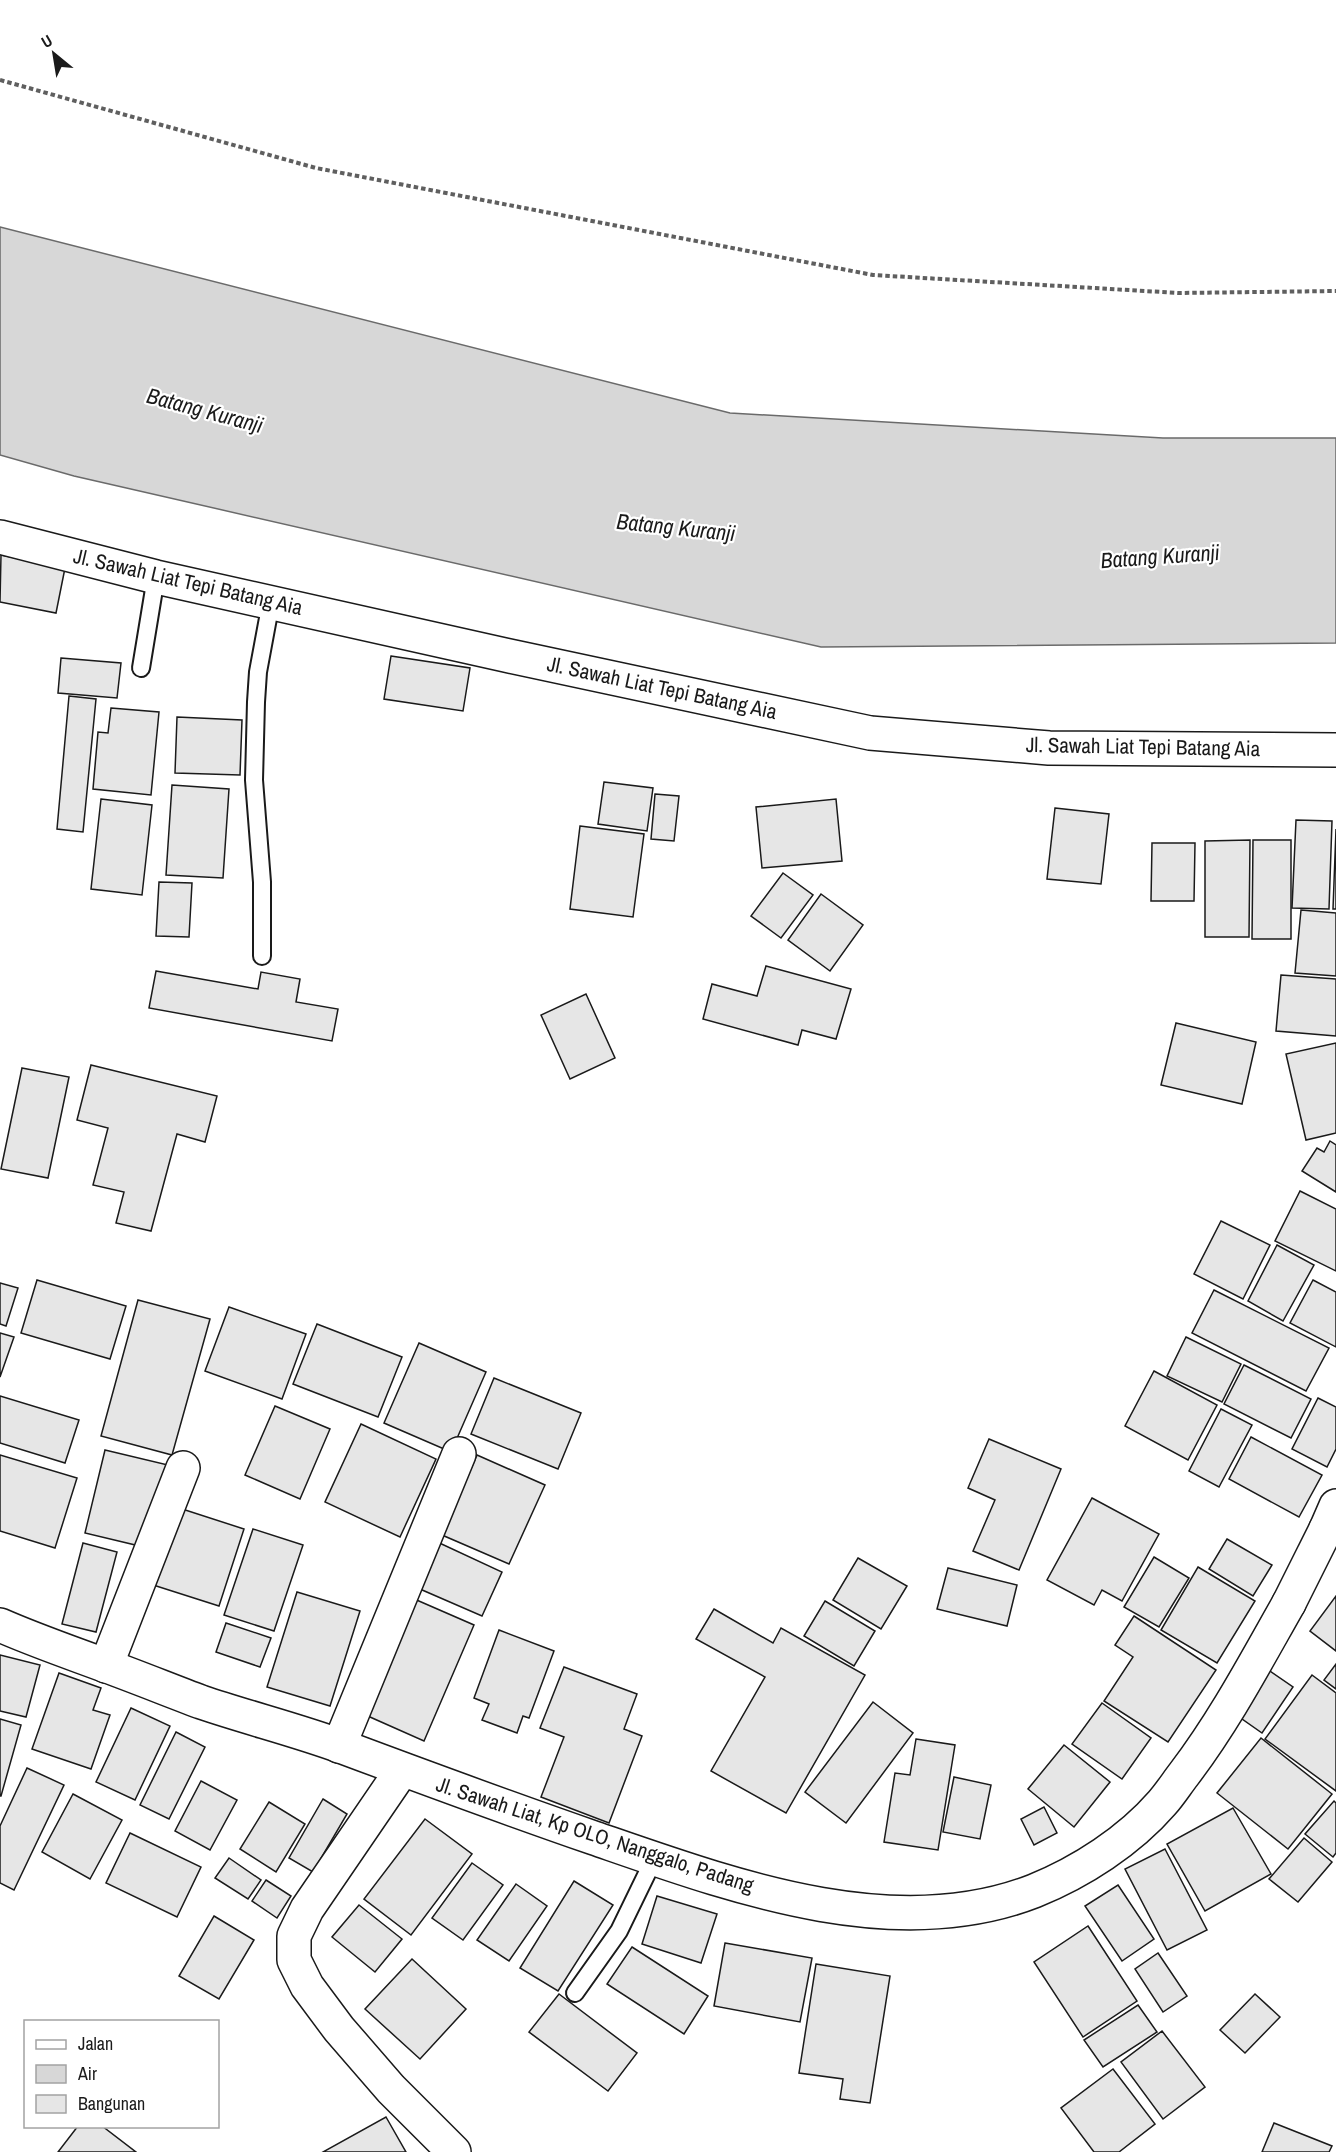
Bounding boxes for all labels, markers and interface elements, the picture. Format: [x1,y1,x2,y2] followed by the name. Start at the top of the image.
[24,24,84,84] north arrow
[37,29,56,53] text: U
[143,380,267,440] water label: Batang Kuranji
[615,506,737,548] water label: Batang Kuranji
[1099,537,1221,575] water label: Batang Kuranji
[71,541,306,622] street label: Jl. Sawah Liat Tepi Batang Aia
[545,649,780,726] street label: Jl. Sawah Liat Tepi Batang Aia
[1026,730,1261,763] street label: Jl. Sawah Liat Tepi Batang Aia
[433,1769,758,1900] street label: Jl. Sawah Liat, Kp OLO, Nanggalo, Padang
[24,2020,219,2128] legend
[78,2031,113,2056] text: Jalan
[77,2061,97,2086] text: Air
[78,2091,145,2116] text: Bangunan

